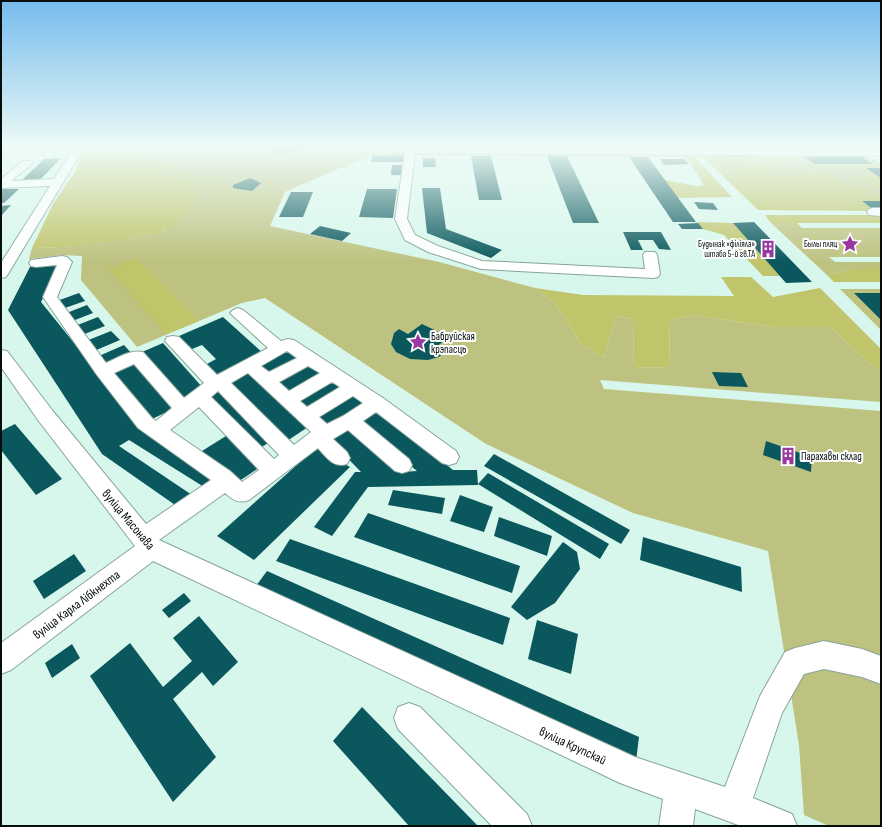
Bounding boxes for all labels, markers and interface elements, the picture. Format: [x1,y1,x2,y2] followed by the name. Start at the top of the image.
[840,234,860,254] place icon: Былы пляц
[698,239,755,260] place label: Будынак «філіяла» штаба 5-й гв.ТА
[758,239,778,259] building icon: Будынак «філіяла» штаба 5-й гв.ТА
[804,239,837,250] place label: Былы пляц
[431,330,475,356] place label: Бабруйская крэпасць
[408,332,428,352] place icon: Бабруйская крэпасць
[778,446,798,466] building icon: Парахавы склад
[801,450,862,463] place label: Парахавы склад
[98,486,158,553] street label: вуліца Масонава
[30,567,123,643] street label: вуліца Карла Лібкнехта
[537,723,609,768] street label: вуліца Крупскай

